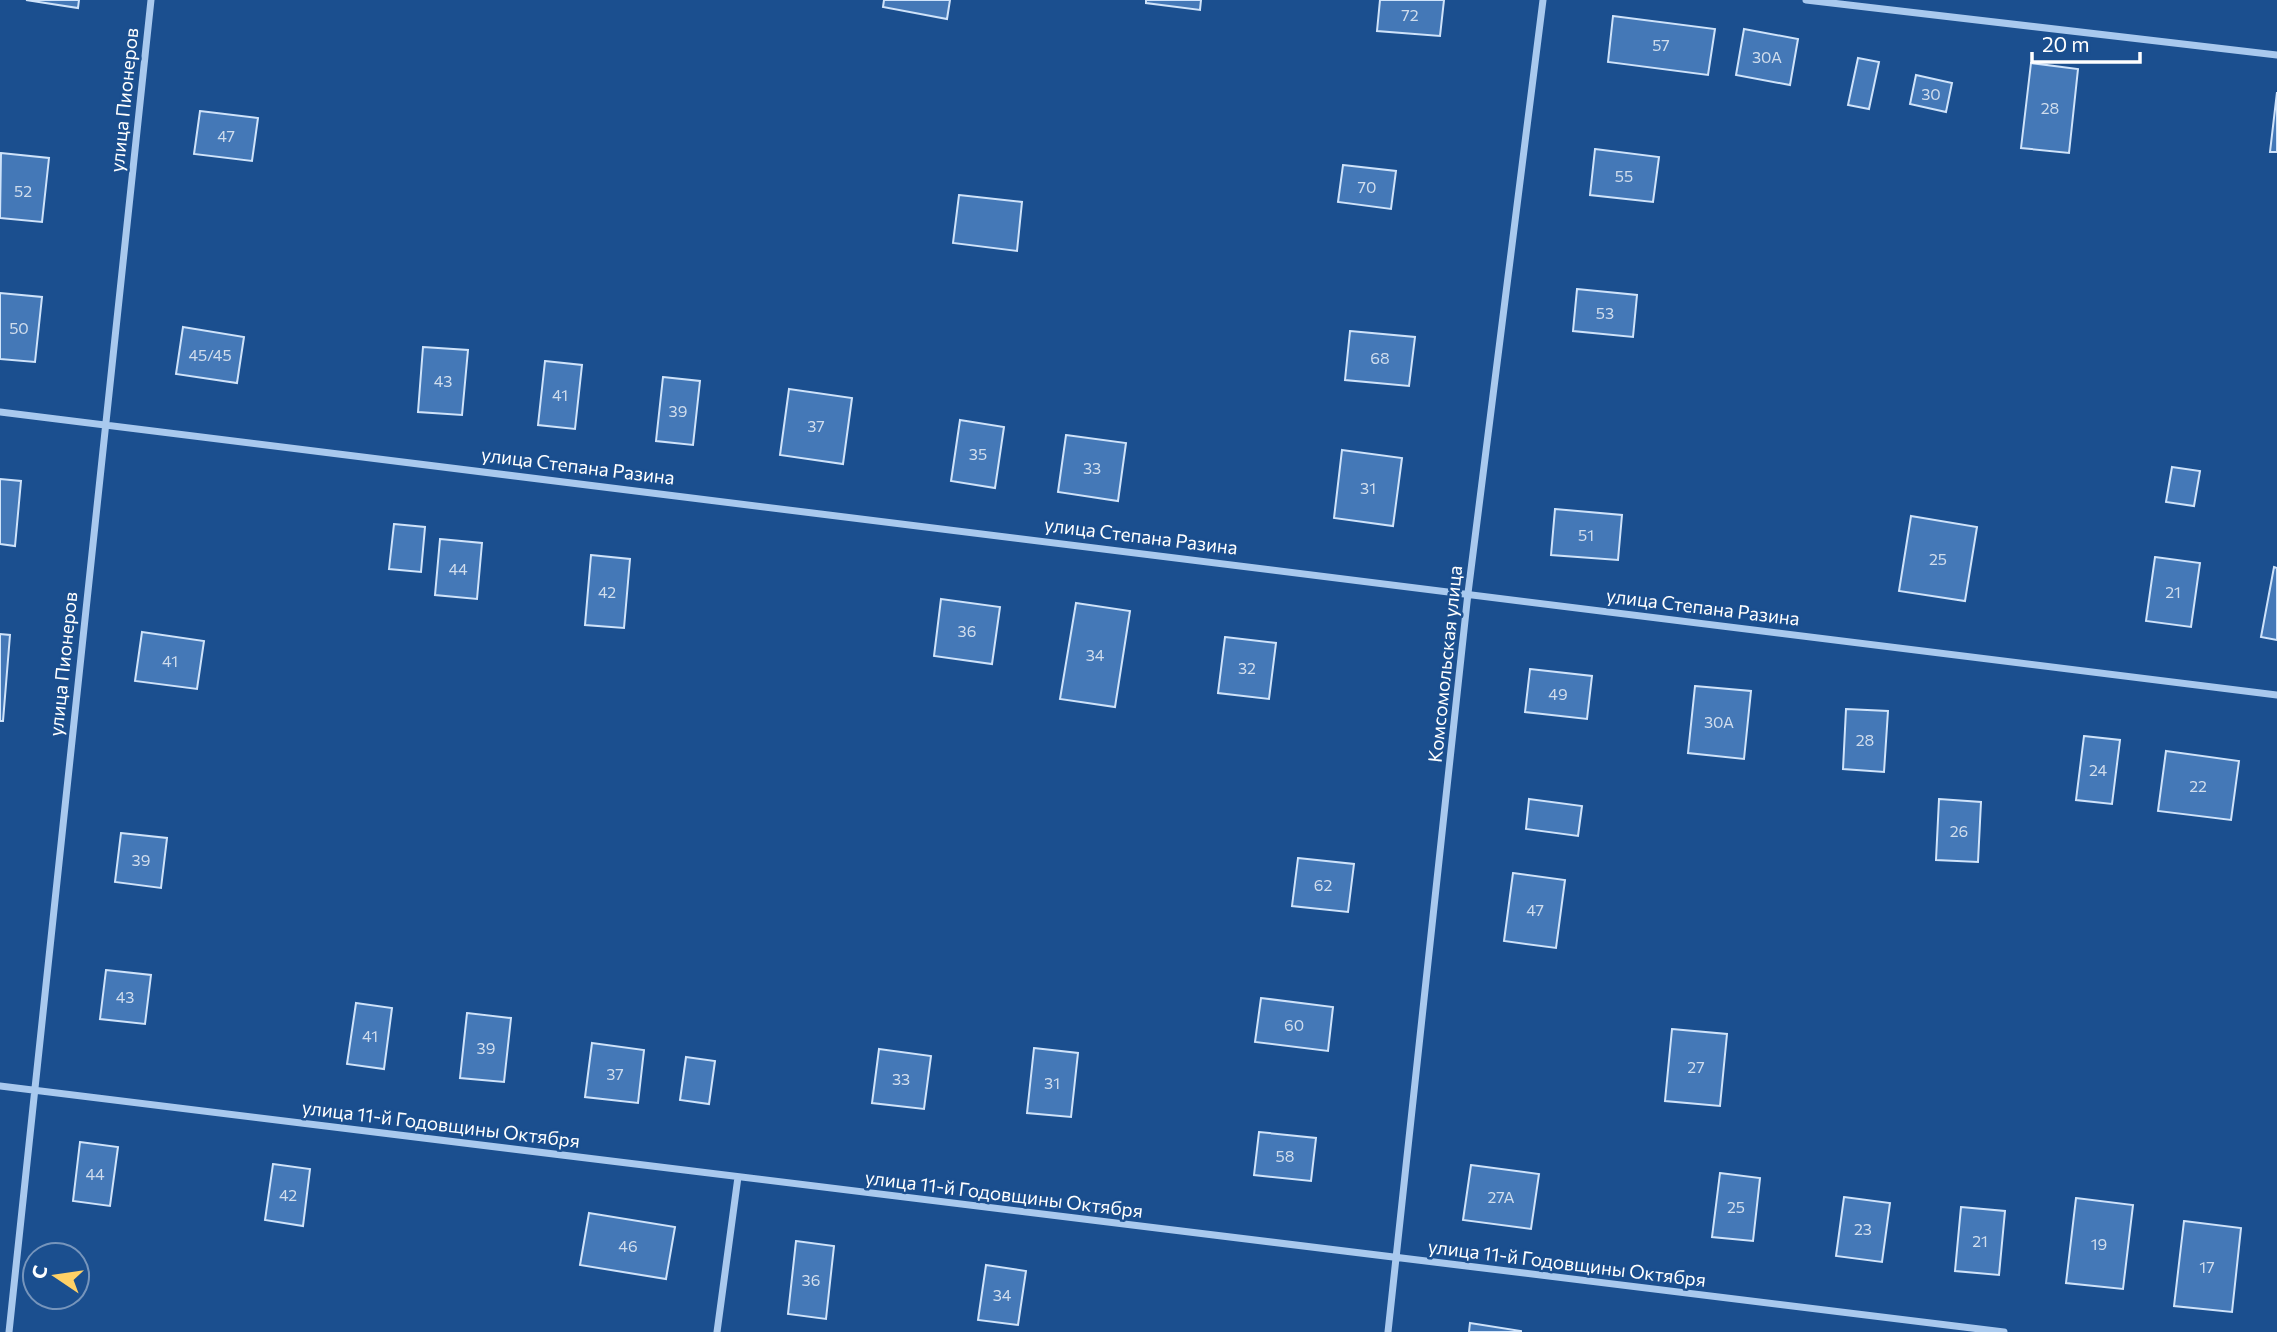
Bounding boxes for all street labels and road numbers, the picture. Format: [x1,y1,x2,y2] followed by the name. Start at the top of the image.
[104,26,143,173] street label: улица Пионеров
[480,442,676,489] street label: улица Степана Разина
[1043,512,1239,559] street label: улица Степана Разина
[1423,564,1466,764] street label: Комсомольская улица
[1605,583,1801,630] street label: улица Степана Разина
[43,590,82,737] street label: улица Пионеров
[301,1095,581,1152] street label: улица 11-й Годовщины Октября
[864,1165,1144,1222] street label: улица 11-й Годовщины Октября
[1427,1234,1707,1291] street label: улица 11-й Годовщины Октября

